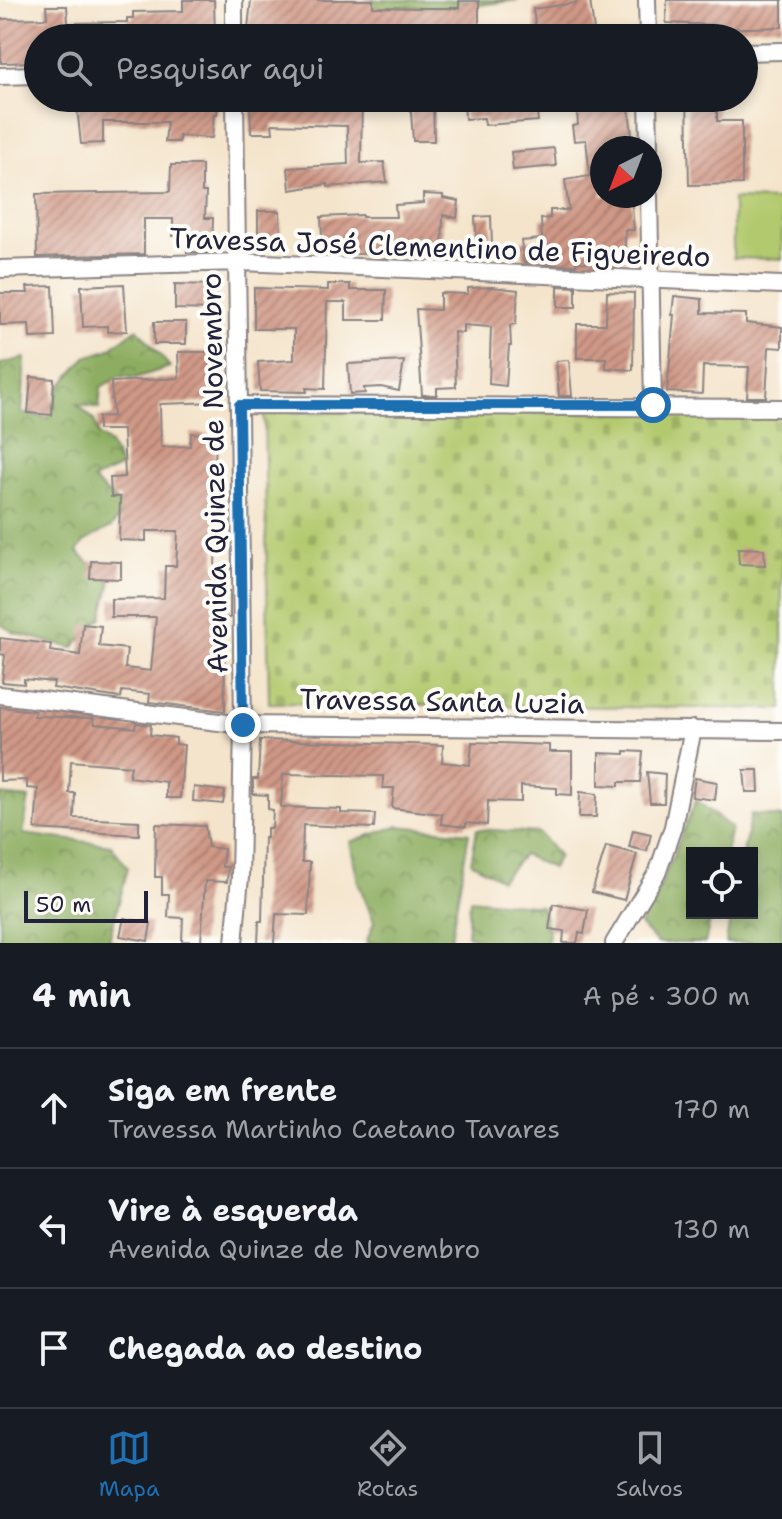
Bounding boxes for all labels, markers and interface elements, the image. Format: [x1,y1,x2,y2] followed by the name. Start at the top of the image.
[24,24,758,112] search box
[52,46,96,90] icon: search
[116,48,325,89] text: Pesquisar aqui
[590,136,662,208] north arrow
[169,219,711,275] street label: Travessa José Clementino de Figueiredo
[192,272,236,674] street label: Avenida Quinze de Novembro
[635,387,671,423] route start
[299,680,585,722] street label: Travessa Santa Luzia
[225,707,261,743] route end
[686,847,758,919] map controls
[686,847,758,919] button: locate
[24,887,148,923] scale bar
[36,890,91,919] text: 50 m
[32,972,131,1018] text: 4 min
[583,978,750,1013] text: A pé · 300 m
[108,1070,337,1111] text: Siga em frente
[32,1086,76,1130] icon: ahead
[673,1091,750,1126] text: 170 m
[108,1111,560,1146] text: Travessa Martinho Caetano Tavares
[108,1190,358,1231] text: Vire à esquerda
[32,1206,76,1250] icon: left
[673,1211,750,1246] text: 130 m
[108,1231,480,1266] text: Avenida Quinze de Novembro
[32,1326,76,1370] icon: arrive
[108,1328,423,1369] text: Chegada ao destino
[99,1426,160,1503] tab: Mapa
[357,1426,418,1503] tab: Rotas
[616,1426,683,1503] tab: Salvos

